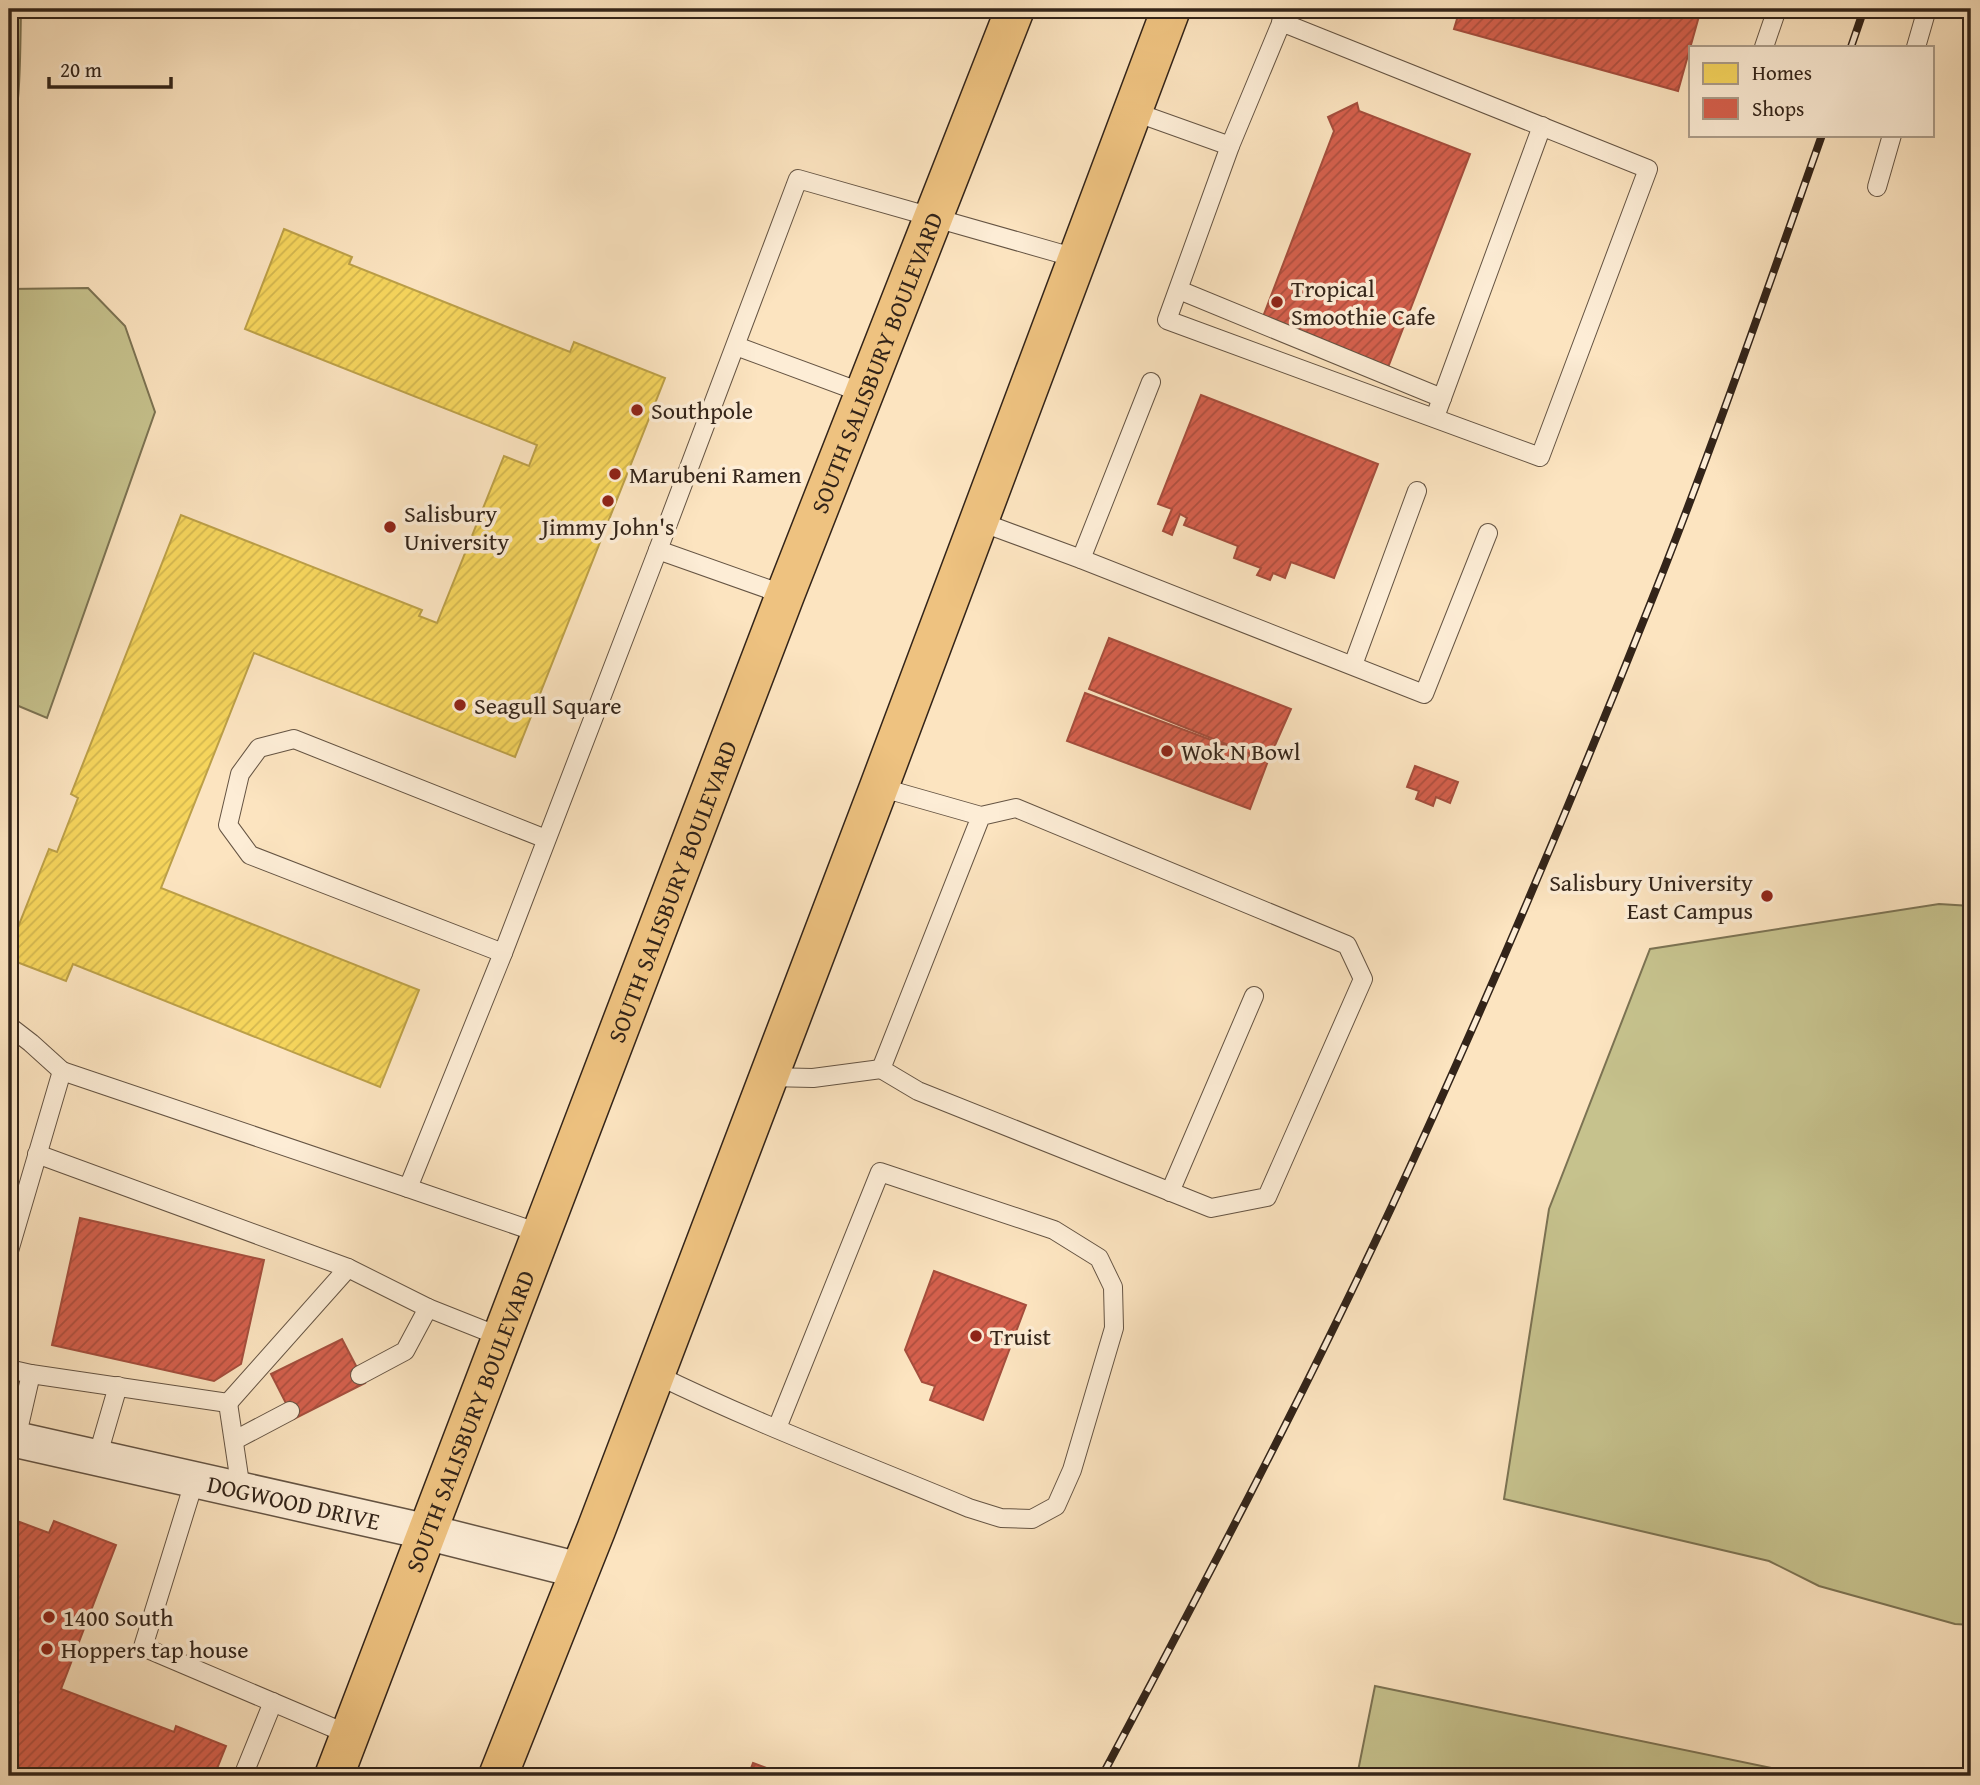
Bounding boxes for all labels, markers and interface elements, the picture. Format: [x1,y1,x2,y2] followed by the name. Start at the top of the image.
[49,46,172,90] scale bar
[1689,46,1934,136] legend
[60,54,102,85] text: 20 m
[1752,57,1812,88] text: Homes
[1752,93,1804,124] text: Shops
[801,207,951,518] street label: SOUTH SALISBURY BOULEVARD
[1291,271,1435,334] place label: Tropical Smoothie Cafe
[1269,294,1285,310] marker: Tropical Smoothie Cafe
[651,393,753,428] place label: Southpole
[629,402,645,418] marker: Southpole
[629,457,802,492] place label: Marubeni Ramen
[607,466,623,482] marker: Marubeni Ramen
[600,493,616,509] marker: Jimmy John's
[404,496,509,559] place label: Salisbury University
[538,509,675,544] place label: Jimmy John's
[382,519,398,535] marker: Salisbury University
[474,688,621,723] place label: Seagull Square
[452,697,468,713] marker: Seagull Square
[1181,734,1301,769] place label: Wok N Bowl
[598,735,745,1048] street label: SOUTH SALISBURY BOULEVARD
[1159,743,1175,759] marker: Wok N Bowl
[1549,865,1753,928] place label: Salisbury University East Campus
[1759,888,1775,904] marker: Salisbury University East Campus
[396,1265,543,1577] street label: SOUTH SALISBURY BOULEVARD
[990,1319,1052,1354] place label: Truist
[968,1328,984,1344] marker: Truist
[204,1466,384,1538] street label: DOGWOOD DRIVE
[63,1600,174,1635] place label: 1400 South
[41,1609,57,1625] marker: 1400 South
[61,1632,249,1667] place label: Hoppers tap house
[39,1641,55,1657] marker: Hoppers tap house

